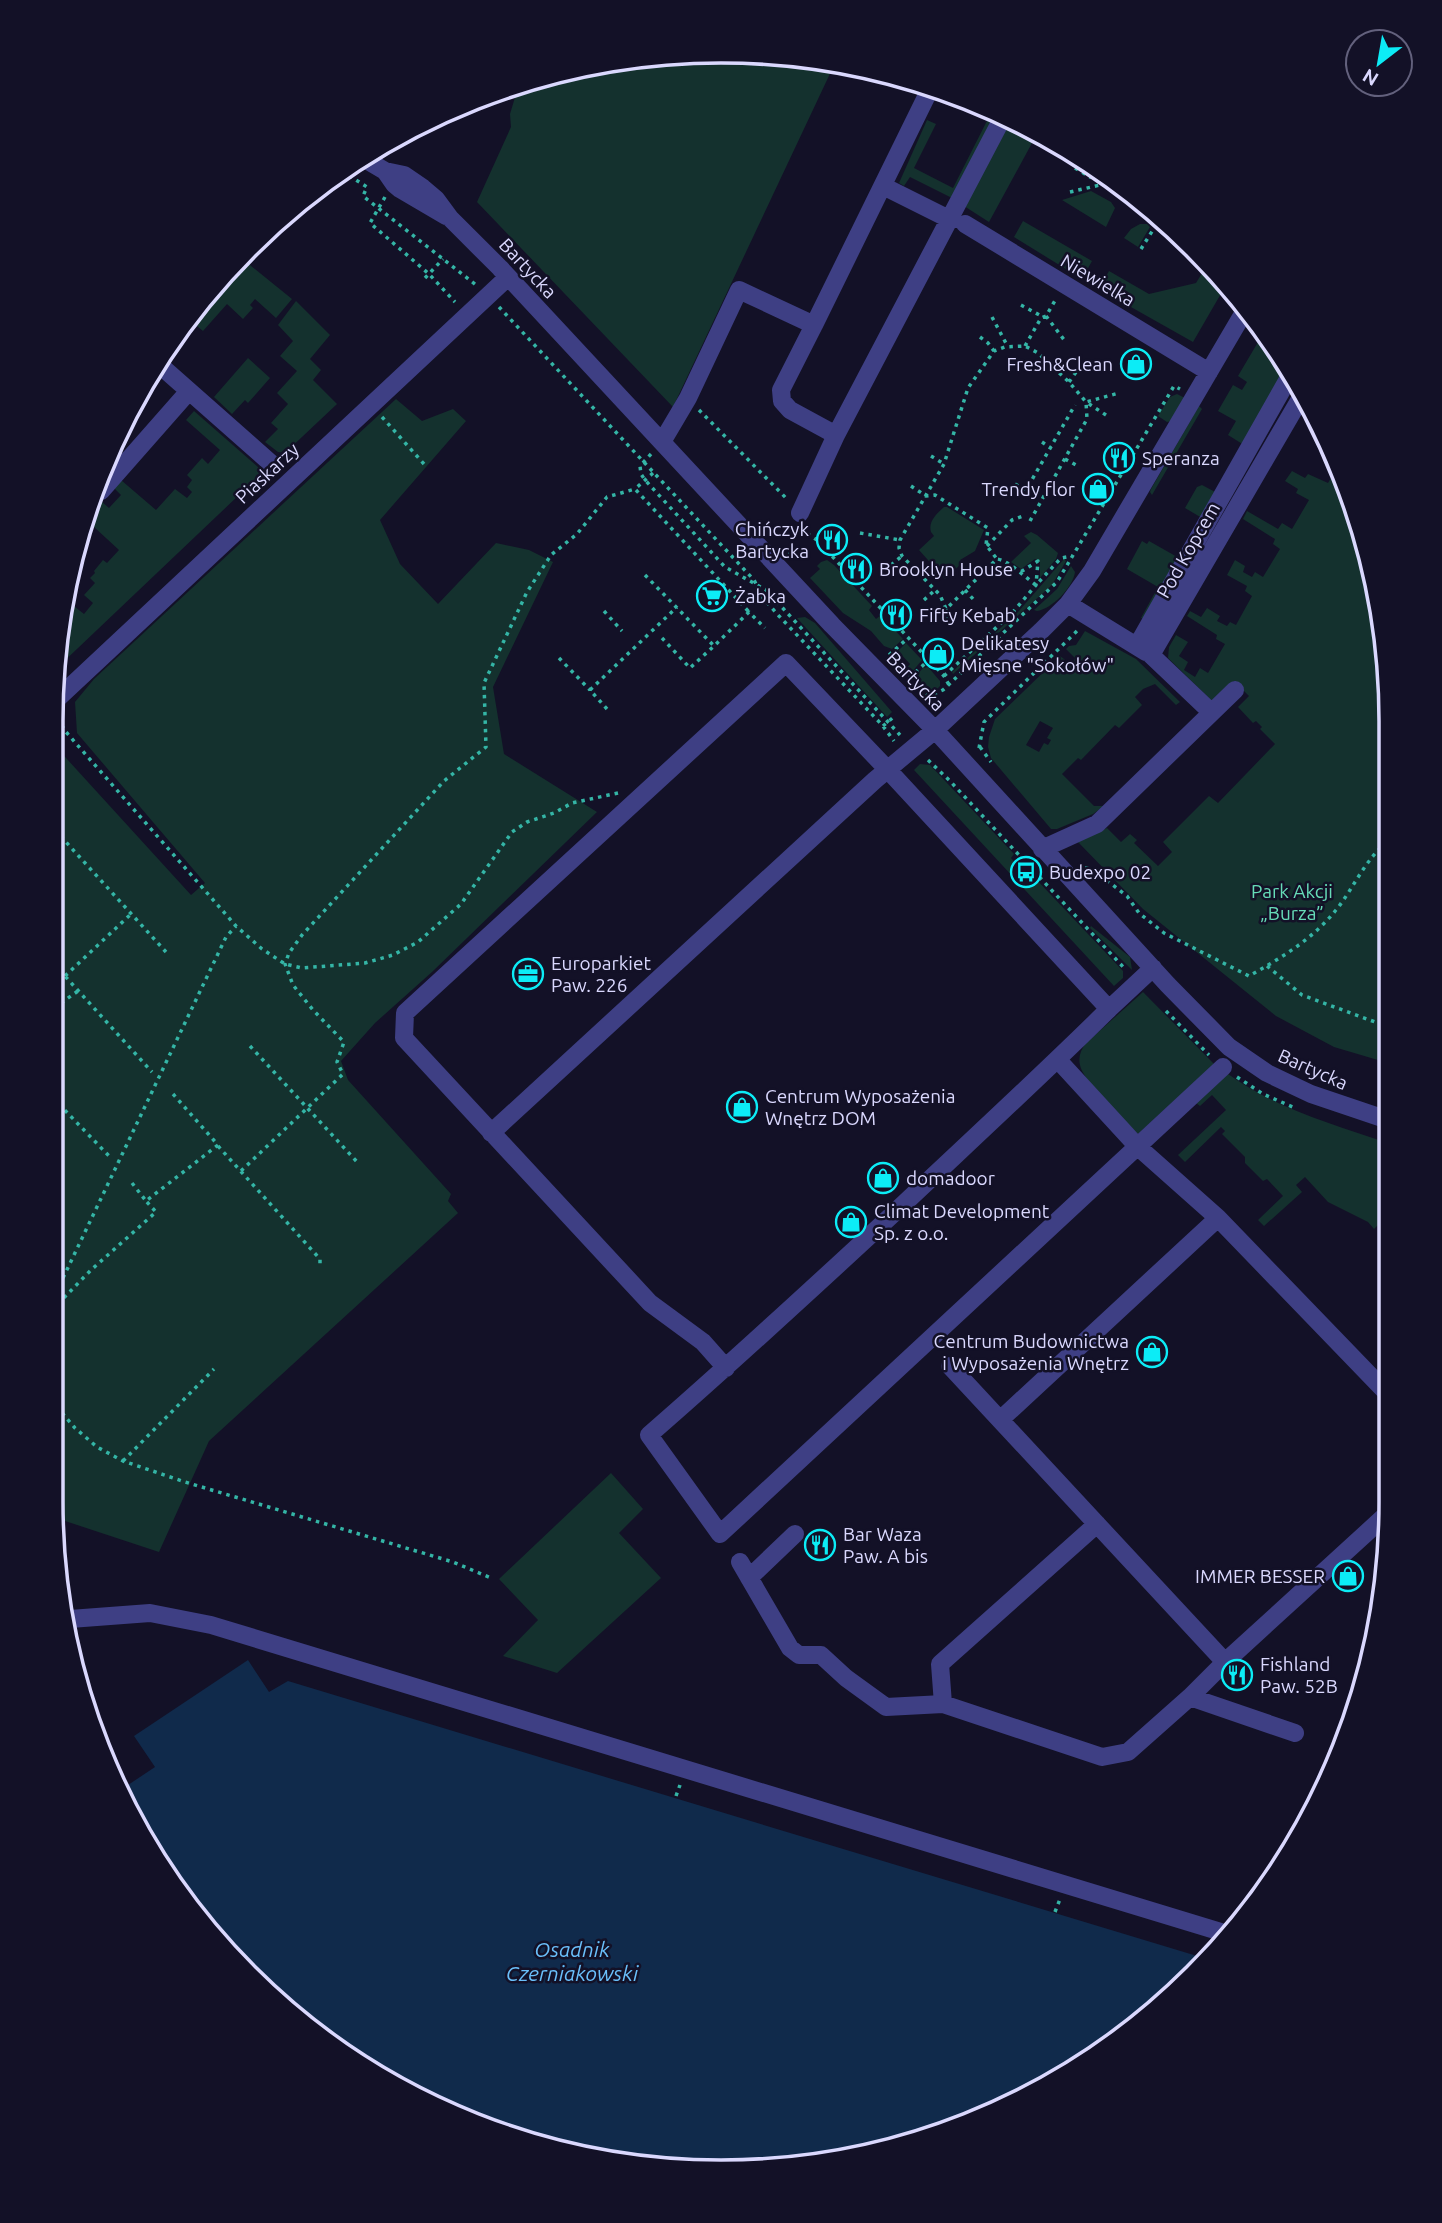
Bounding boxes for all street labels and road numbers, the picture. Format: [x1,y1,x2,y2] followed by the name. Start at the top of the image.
[495,234,561,302] street label: Bartycka
[1057,249,1139,311] street label: Niewielka
[231,438,303,508] street label: Piaskarzy
[1152,498,1224,602] street label: Pod Kopcem
[882,647,950,715] street label: Bartycka
[1275,1044,1351,1094] street label: Bartycka

